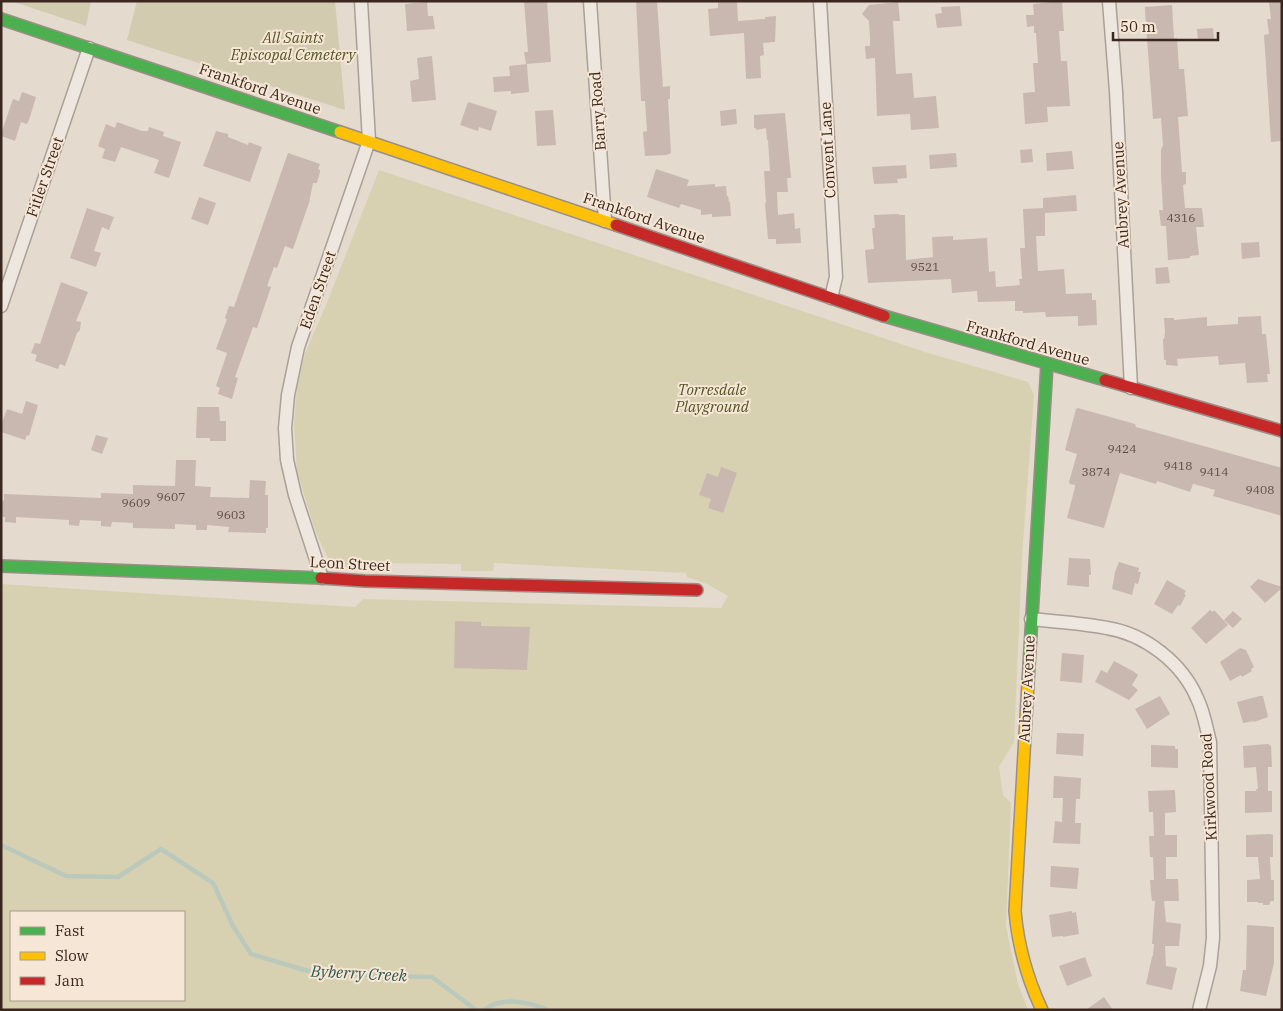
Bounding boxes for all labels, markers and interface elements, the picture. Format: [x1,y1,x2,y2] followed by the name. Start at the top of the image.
[1113,10,1218,42] scale bar
[1120,17,1156,36] text: 50 m
[230,28,356,64] park label: All Saints Episcopal Cemetery
[197,59,324,118] street label: Frankford Avenue
[585,71,610,151] street label: Barry Road
[815,101,840,199] street label: Convent Lane
[22,134,67,220] street label: Fitler Street
[1108,141,1133,249] street label: Aubrey Avenue
[581,188,708,247] street label: Frankford Avenue
[1167,210,1195,225] house number: 4316
[295,248,340,332] street label: Eden Street
[911,259,939,274] house number: 9521
[964,316,1092,369] street label: Frankford Avenue
[674,380,750,416] park label: Torresdale Playground
[1108,441,1136,456] house number: 9424
[1164,458,1192,473] house number: 9418
[1082,464,1110,479] house number: 3874
[1200,464,1228,479] house number: 9414
[1246,482,1274,497] house number: 9408
[157,489,185,504] house number: 9607
[122,495,150,510] house number: 9609
[217,507,245,522] house number: 9603
[309,552,391,575] street label: Leon Street
[1014,635,1039,743] street label: Aubrey Avenue
[1196,733,1221,841] street label: Kirkwood Road
[10,911,185,1001] legend
[55,921,85,940] text: Fast
[55,946,89,965] text: Slow
[309,960,408,986] water label: Byberry Creek
[55,971,84,990] text: Jam

